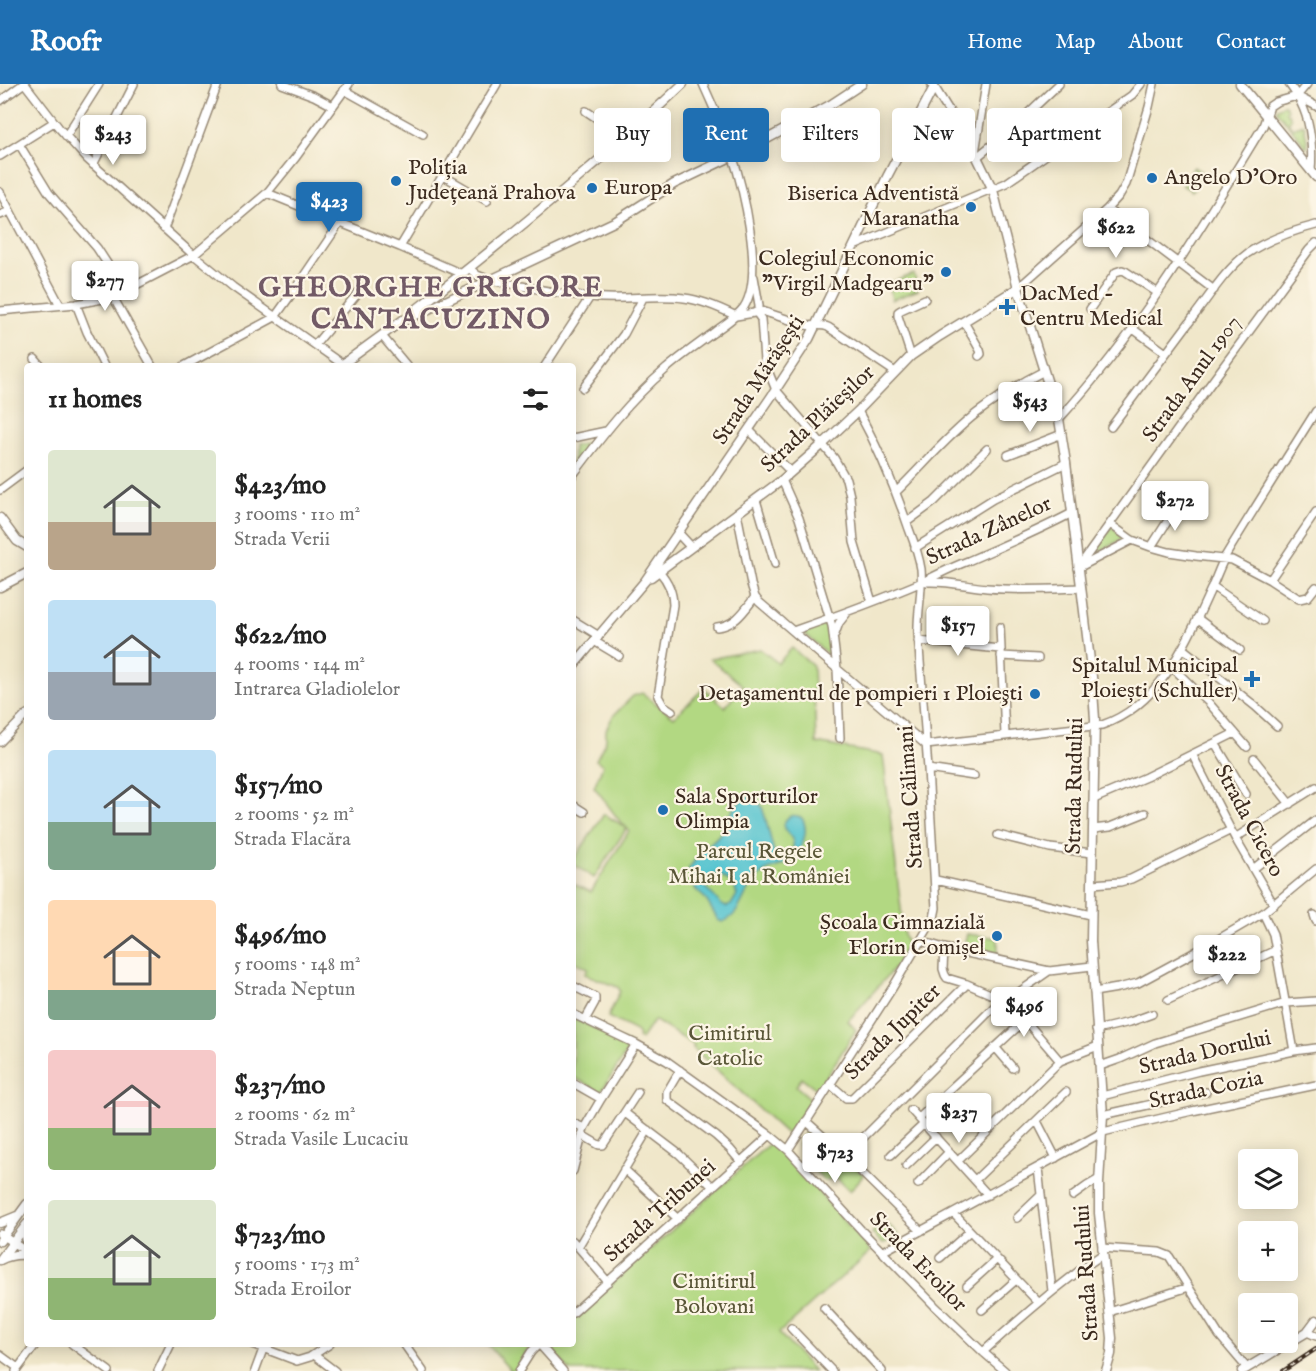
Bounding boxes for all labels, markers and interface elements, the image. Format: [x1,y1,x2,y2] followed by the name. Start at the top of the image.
[30,25,102,60] text: Roofr
[967,29,1022,56] text: Home
[1055,29,1095,56] text: Map
[1128,29,1183,56] text: About
[1216,29,1286,56] text: Contact
[594,108,671,162] chip: Buy
[683,108,769,162] chip: Rent
[781,108,880,162] chip: Filters
[892,108,975,162] chip: New
[987,108,1122,162] chip: Apartment
[77,115,149,166] pin: $243
[94,122,132,147] text: $243
[405,154,576,207] place label: Poliția Județeană Prahova
[1163,164,1297,192] place label: Angelo D’Oro
[1145,171,1159,185] marker: Angelo D’Oro
[389,174,403,188] marker: Poliția Județeană Prahova
[604,174,673,202] place label: Europa
[787,180,959,233] place label: Biserica Adventistă Maranatha
[585,181,599,195] marker: Europa
[293,182,365,233] pin: $423
[310,189,348,214] text: $423
[964,200,978,214] marker: Biserica Adventistă Maranatha
[1080,208,1152,259] pin: $622
[1097,215,1135,240] text: $622
[758,245,934,298] place label: Colegiul Economic "Virgil Madgearu"
[69,261,141,312] pin: $277
[939,265,953,279] marker: Colegiul Economic "Virgil Madgearu"
[86,268,124,293] text: $277
[258,271,604,338] district label: GHEORGHE GRIGORE CANTACUZINO
[1020,280,1162,333] place label: DacMed - Centru Medical
[998,298,1016,316] marker: DacMed - Centru Medical
[707,310,811,450] street label: Strada Mărășești
[1137,310,1247,448] street label: Strada Anul 1907
[755,359,881,479] street label: Strada Plăieșilor
[994,382,1066,433] pin: $543
[48,383,142,416] text: 11 homes
[519,383,552,416] icon: filters
[1012,389,1048,414] text: $543
[234,469,326,502] text: $423/mo
[96,474,168,546] icon: home
[1139,481,1211,532] pin: $272
[1156,488,1194,513] text: $272
[922,490,1056,572] street label: Strada Zânelor
[234,502,360,527] text: 3 rooms · 110 m²
[234,527,330,552] text: Strada Verii
[922,606,994,657] pin: $157
[940,613,976,638] text: $157
[234,619,327,652] text: $622/mo
[96,624,168,696] icon: home
[234,652,365,677] text: 4 rooms · 144 m²
[1072,652,1238,705] place label: Spitalul Municipal Ploiești (Schuller)
[1243,670,1261,688] marker: Spitalul Municipal Ploiești (Schuller)
[234,677,400,702] text: Intrarea Gladiolelor
[698,680,1023,708] place label: Detaşamentul de pompieri 1 Ploieşti
[1028,687,1042,701] marker: Detaşamentul de pompieri 1 Ploieşti
[1060,717,1090,855] street label: Strada Rudului
[892,724,930,870] street label: Strada Călimani
[1208,760,1290,882] street label: Strada Cicero
[234,769,323,802] text: $157/mo
[96,774,168,846] icon: home
[675,783,818,836] place label: Sala Sporturilor Olimpia
[234,802,354,827] text: 2 rooms · 52 m²
[656,803,670,817] marker: Sala Sporturilor Olimpia
[234,827,351,852] text: Strada Flacăra
[668,838,850,891] park label: Parcul Regele Mihai I al României
[820,909,985,962] place label: Școala Gimnazială Florin Comișel
[234,919,326,952] text: $496/mo
[96,924,168,996] icon: home
[990,929,1004,943] marker: Școala Gimnazială Florin Comișel
[1191,935,1263,986] pin: $222
[1207,942,1247,967] text: $222
[234,952,361,977] text: 5 rooms · 148 m²
[234,977,355,1002] text: Strada Neptun
[839,978,947,1086] street label: Strada Jupiter
[988,987,1060,1038] pin: $496
[1005,994,1043,1019] text: $496
[688,1020,772,1073] park label: Cimitirul Catolic
[1136,1024,1274,1082] street label: Strada Dorului
[1147,1064,1266,1116] street label: Strada Cozia
[234,1069,325,1102] text: $237/mo
[96,1074,168,1146] icon: home
[923,1093,995,1144] pin: $237
[940,1100,978,1125] text: $237
[234,1102,356,1127] text: 2 rooms · 62 m²
[234,1127,409,1152] text: Strada Vasile Lucaciu
[799,1133,871,1184] pin: $723
[816,1140,854,1165] text: $723
[1238,1149,1298,1353] map controls
[1238,1149,1298,1209] button: layers
[598,1153,722,1269] street label: Strada Tribunei
[1068,1204,1106,1342] street label: Strada Rudului
[863,1206,973,1318] street label: Strada Eroilor
[234,1219,325,1252] text: $723/mo
[1238,1221,1298,1281] button: +
[96,1224,168,1296] icon: home
[234,1252,360,1277] text: 5 rooms · 173 m²
[672,1268,756,1321] park label: Cimitirul Bolovani
[234,1277,351,1302] text: Strada Eroilor
[1238,1293,1298,1353] button: −

